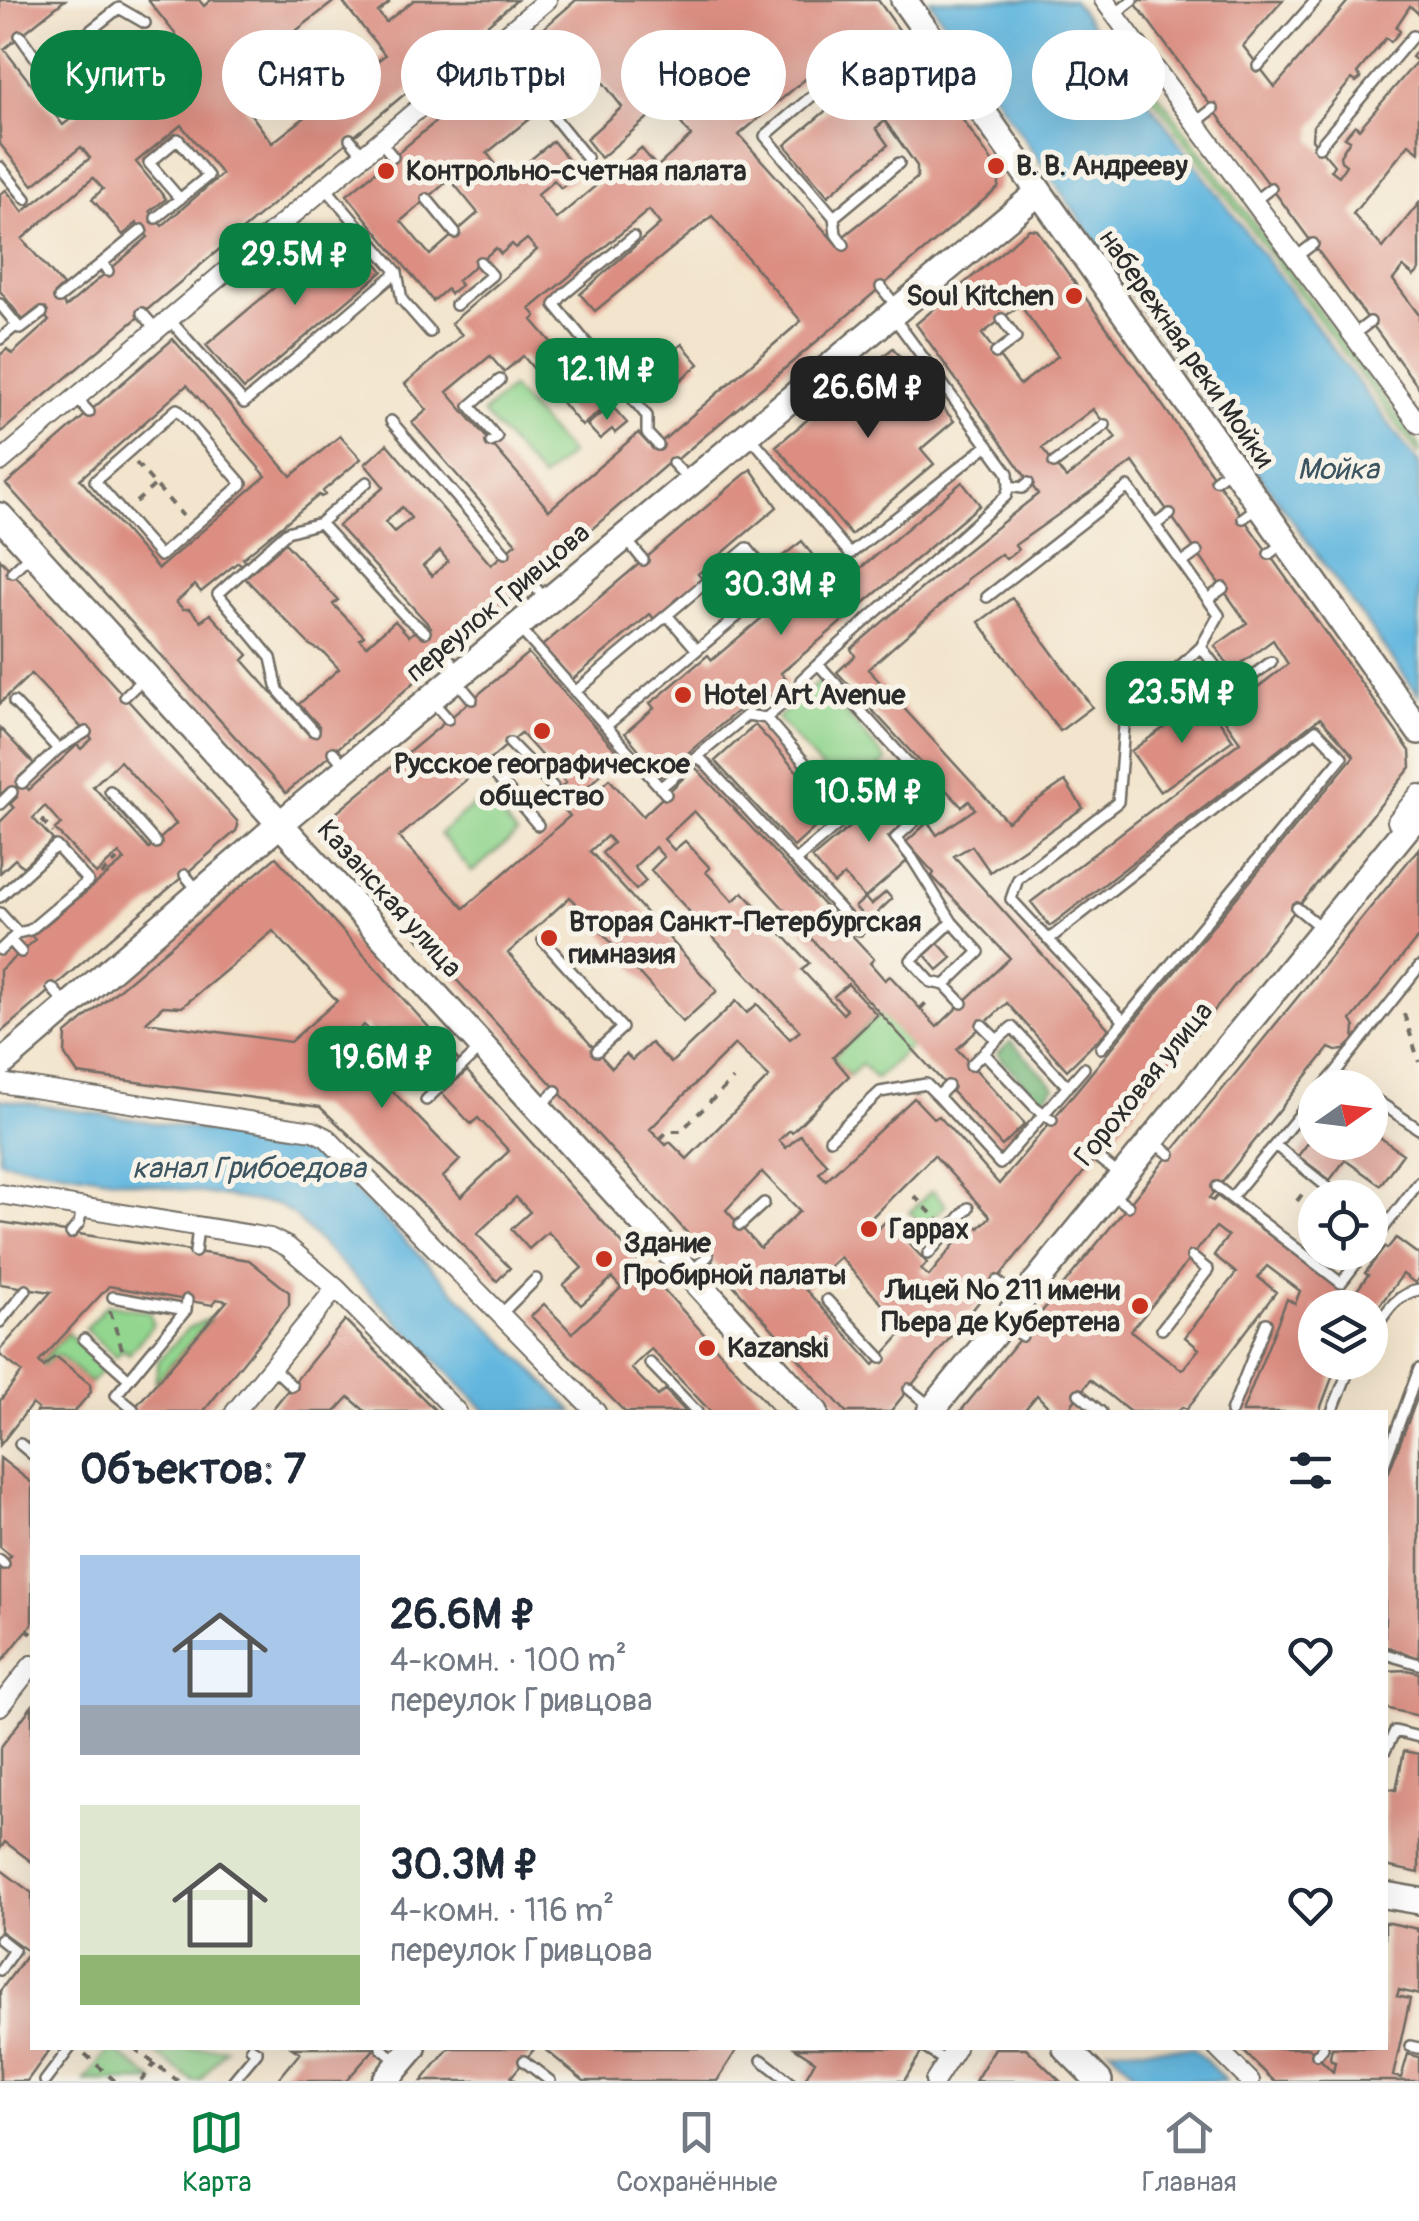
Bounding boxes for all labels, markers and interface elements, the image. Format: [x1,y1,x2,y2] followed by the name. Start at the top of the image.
[30,30,202,120] chip: Купить
[222,30,381,120] chip: Снять
[401,30,601,120] chip: Фильтры
[621,30,786,120] chip: Новое
[806,30,1012,120] chip: Квартира
[1032,30,1165,120] chip: Дом
[1016,149,1188,184] place label: В. В. Андрееву
[406,154,746,189] place label: Контрольно-счетная палата
[985,155,1007,177] marker: В. В. Андрееву
[375,160,397,182] marker: Контрольно-счетная палата
[203,223,387,308] pin: 29.5M ₽
[1091,223,1281,475] street label: набережная реки Мойки
[241,235,349,275] text: 29.5M ₽
[906,279,1054,314] place label: Soul Kitchen
[1063,285,1085,307] marker: Soul Kitchen
[515,338,699,423] pin: 12.1M ₽
[557,350,657,390] text: 12.1M ₽
[776,356,960,441] pin: 26.6M ₽
[812,368,924,408] text: 26.6M ₽
[1297,451,1381,488] water label: Мойка
[399,516,597,690] street label: переулок Гривцова
[689,553,873,638] pin: 30.3M ₽
[724,565,838,605] text: 30.3M ₽
[1090,661,1274,746] pin: 23.5M ₽
[1128,673,1236,713] text: 23.5M ₽
[703,678,906,713] place label: Hotel Art Avenue
[672,684,694,706] marker: Hotel Art Avenue
[531,720,553,742] marker: Русское географическое общество
[394,747,691,814] place label: Русское географическое общество
[777,760,961,845] pin: 10.5M ₽
[815,772,923,812] text: 10.5M ₽
[309,813,469,985] street label: Казанская улица
[568,905,921,972] place label: Вторая Санкт-Петербургская гимназия
[538,927,560,949] marker: Вторая Санкт-Петербургская гимназия
[1067,995,1221,1173] street label: Гороховая улица
[290,1026,474,1111] pin: 19.6M ₽
[330,1038,434,1078] text: 19.6M ₽
[1298,1070,1388,1160] north arrow
[1298,1070,1388,1380] map controls
[132,1150,368,1187] water label: канал Грибоедова
[1298,1180,1388,1270] button: locate
[889,1212,969,1247] place label: Гаррах
[858,1218,880,1240] marker: Гаррах
[624,1226,846,1293] place label: Здание Пробирной палаты
[593,1248,615,1270] marker: Здание Пробирной палаты
[882,1273,1121,1340] place label: Лицей № 211 имени Пьера де Кубертена
[1298,1290,1388,1380] button: layers
[1129,1295,1151,1317] marker: Лицей № 211 имени Пьера де Кубертена
[727,1331,828,1366] place label: Kazanski
[696,1337,718,1359] marker: Kazanski
[1283,1443,1338,1498] icon: filters
[80,1444,306,1496] text: Объектов: 7
[390,1589,536,1641] text: 26.6M ₽
[160,1595,280,1715] icon: home
[1283,1628,1338,1683] icon: heart
[390,1641,627,1681] text: 4-комн. · 100 m²
[390,1681,652,1721] text: переулок Гривцова
[390,1839,539,1891] text: 30.3M ₽
[160,1845,280,1965] icon: home
[1283,1878,1338,1933] icon: heart
[390,1891,614,1931] text: 4-комн. · 116 m²
[390,1931,652,1971] text: переулок Гривцова
[182,2105,252,2200] tab: Карта
[616,2105,777,2200] tab: Сохранённые
[1142,2105,1237,2200] tab: Главная

